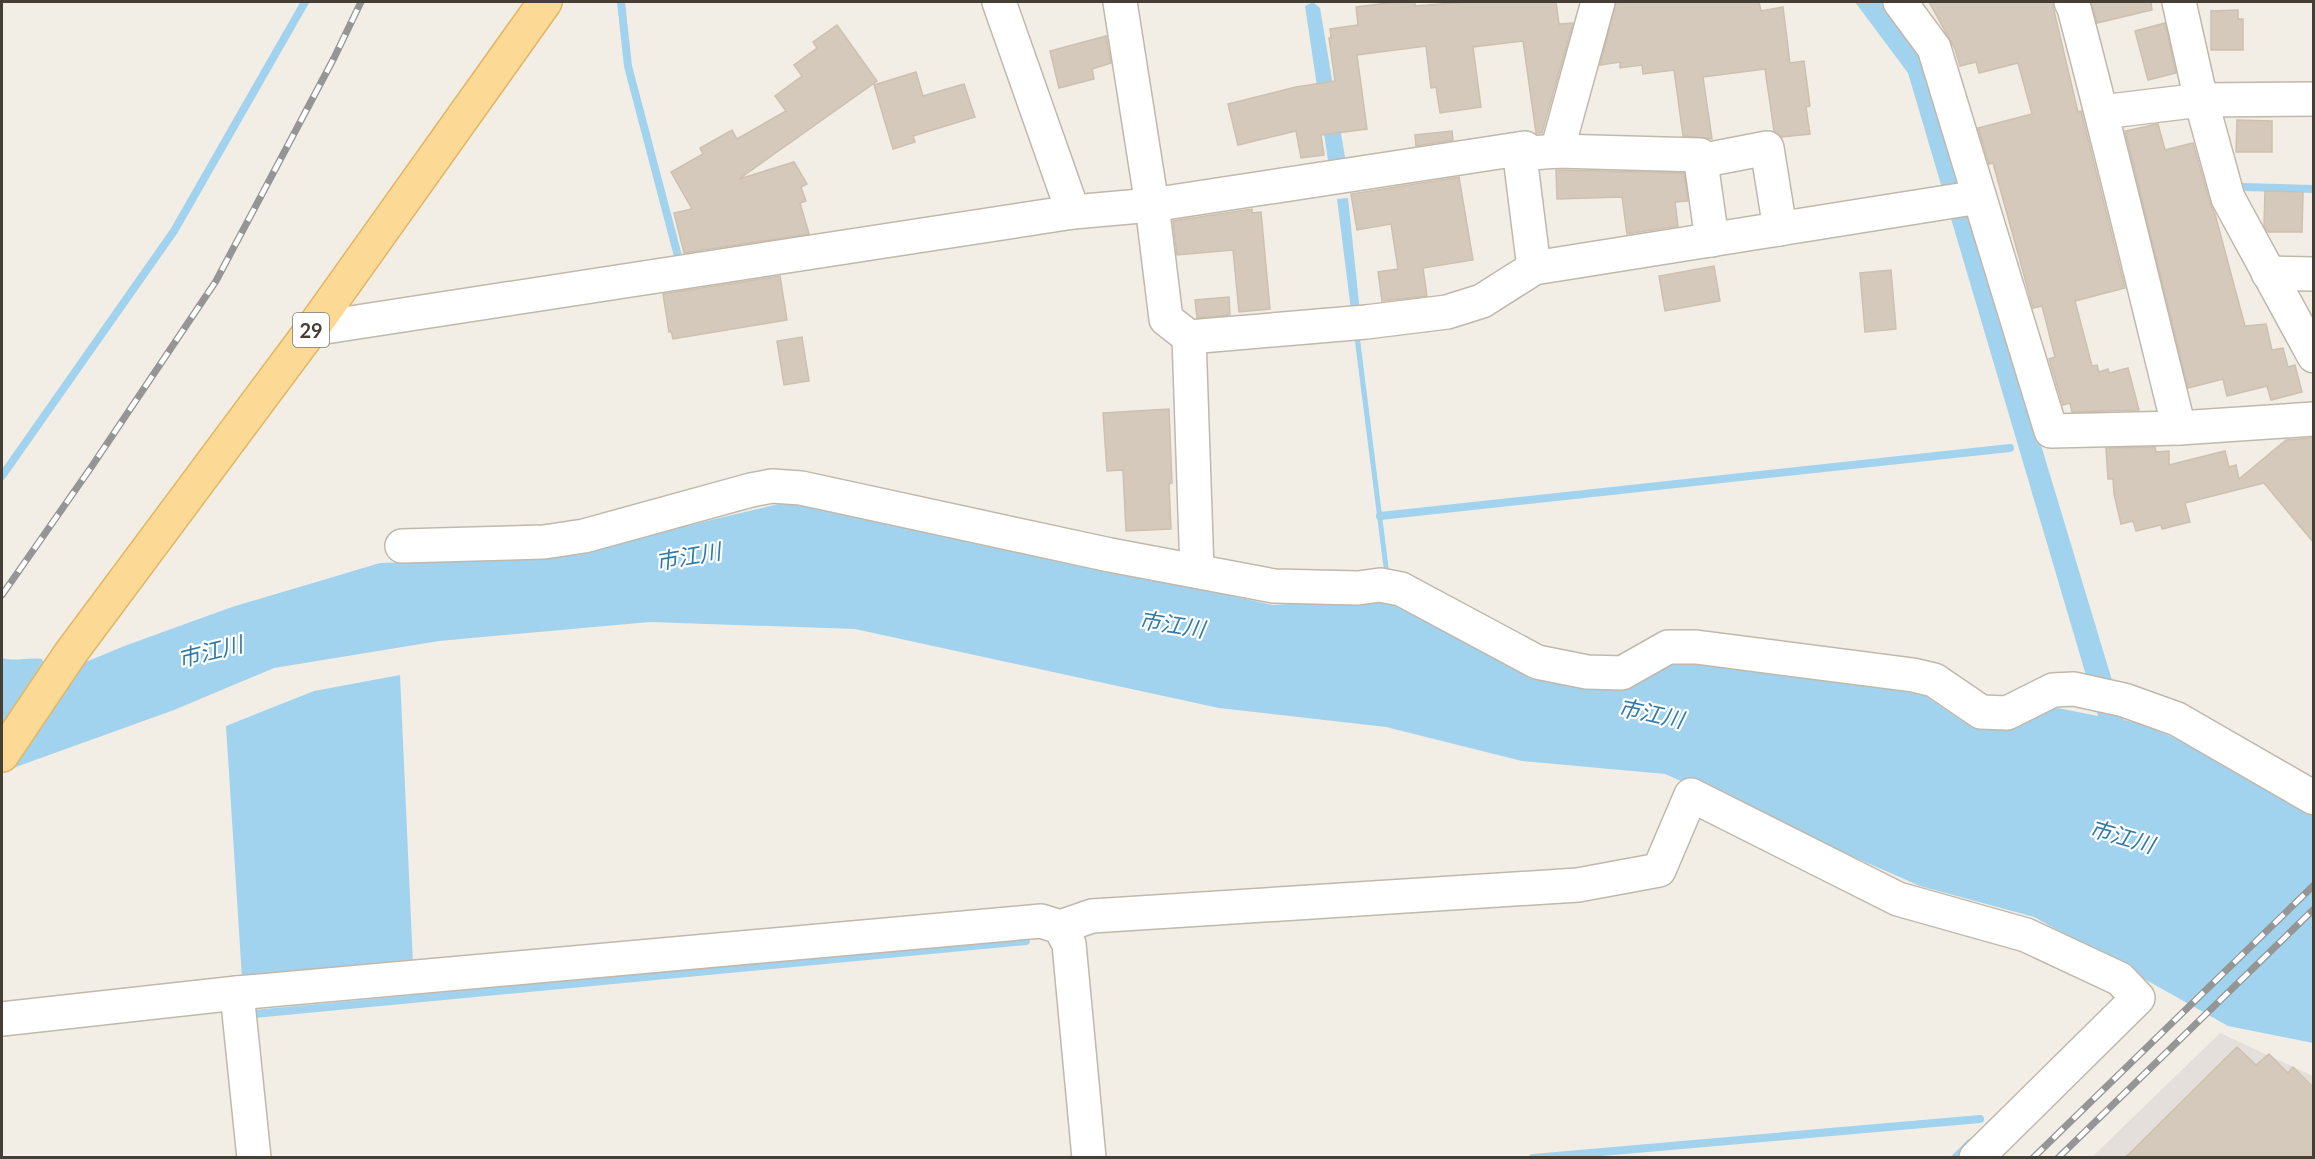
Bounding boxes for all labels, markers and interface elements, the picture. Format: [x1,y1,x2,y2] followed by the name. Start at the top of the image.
[293,313,329,347] road number: 29
[653,537,725,575] water label: 市江川
[1137,606,1209,643] water label: 市江川
[175,629,247,672] water label: 市江川
[1616,693,1688,733] water label: 市江川
[2087,814,2159,859] water label: 市江川

